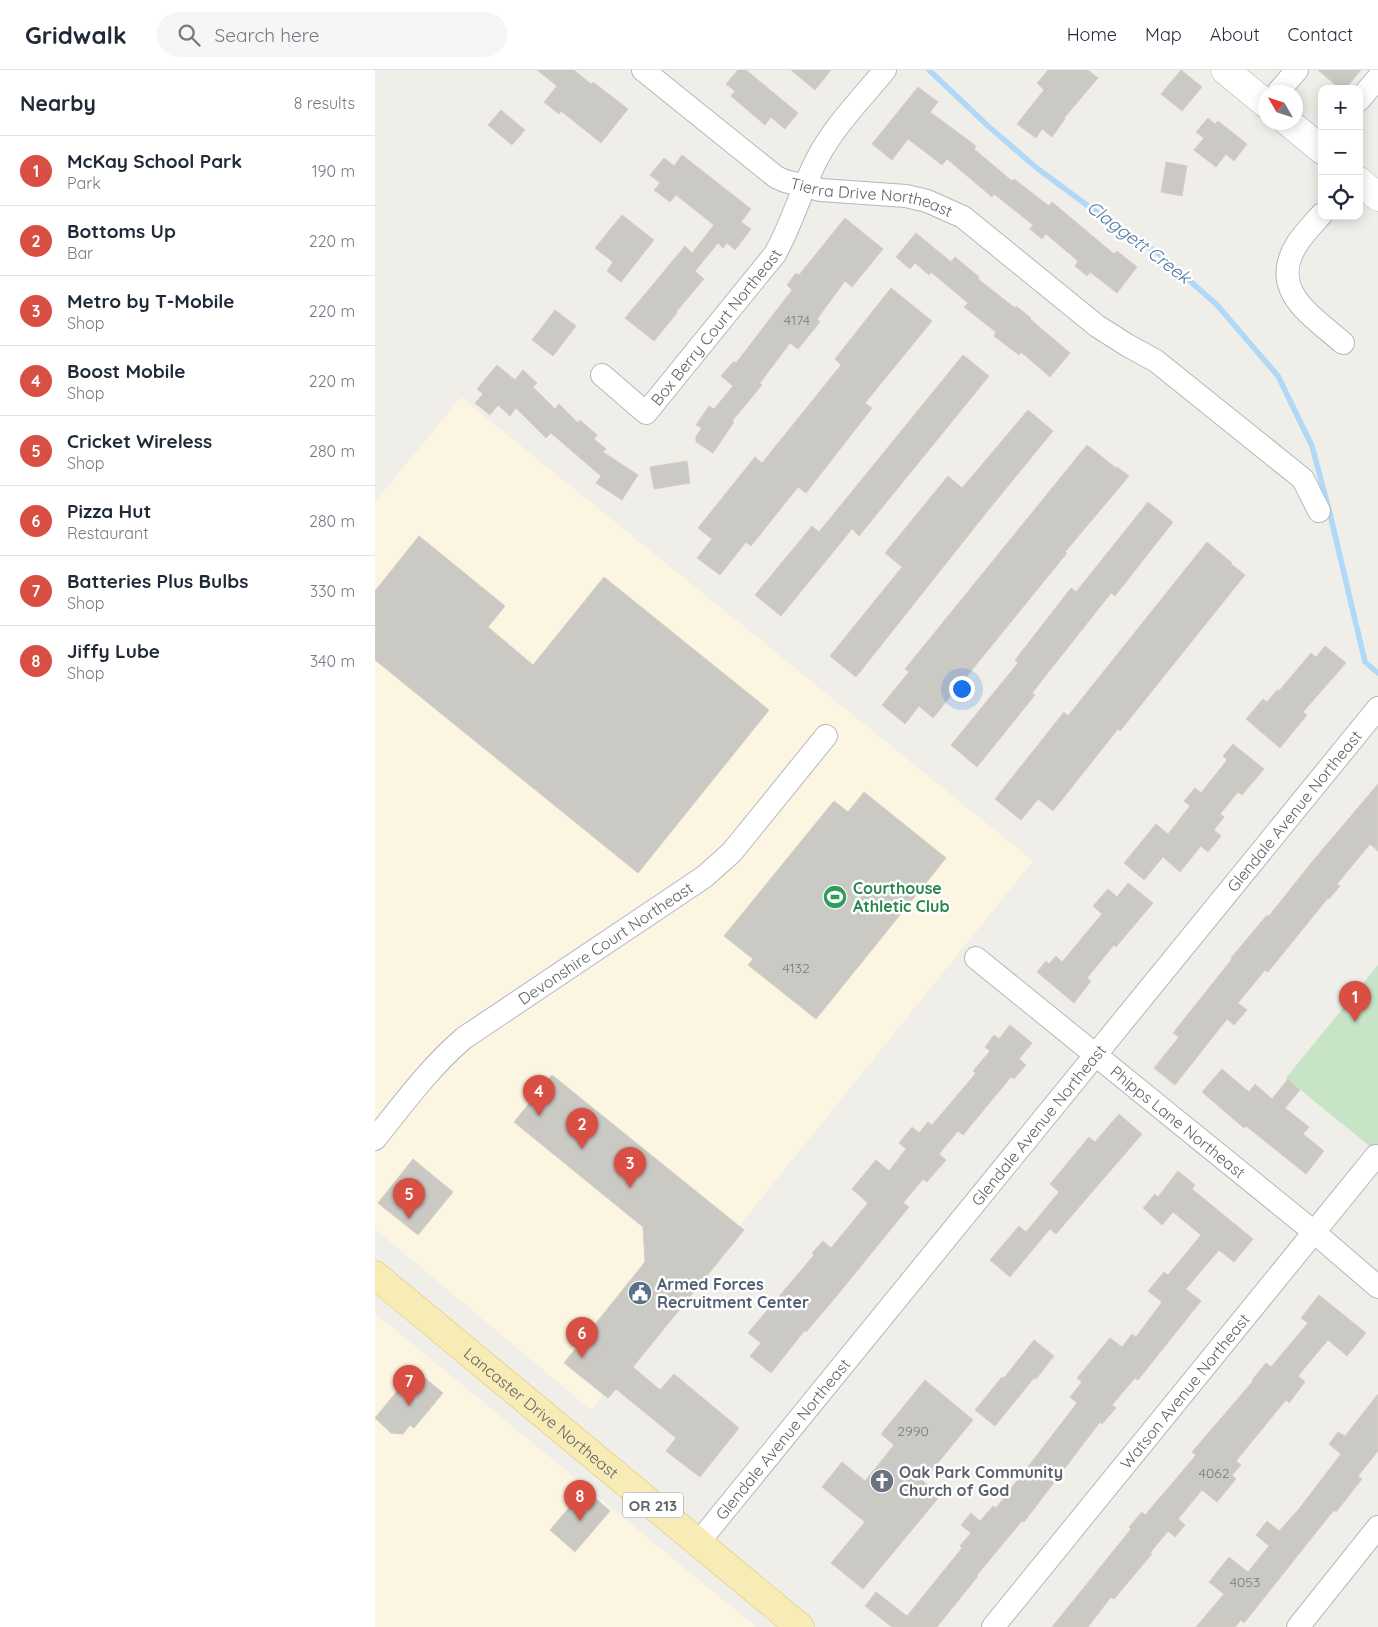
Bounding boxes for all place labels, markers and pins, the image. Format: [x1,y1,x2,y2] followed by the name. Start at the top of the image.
[853,878,950,916] place label: Courthouse Athletic Club
[822,884,848,910] sports icon: Courthouse Athletic Club
[1339,981,1371,1022] pin: 1
[523,1075,555,1116] pin: 4
[566,1108,598,1149] pin: 2
[614,1147,646,1188] pin: 3
[393,1178,425,1219] pin: 5
[657,1274,809,1312] place label: Armed Forces Recruitment Center
[627,1280,653,1306] public building icon: Armed Forces Recruitment Center
[566,1317,598,1358] pin: 6
[393,1365,425,1406] pin: 7
[899,1462,1063,1500] place label: Oak Park Community Church of God
[869,1468,895,1494] church icon: Oak Park Community Church of God
[564,1480,596,1521] pin: 8

